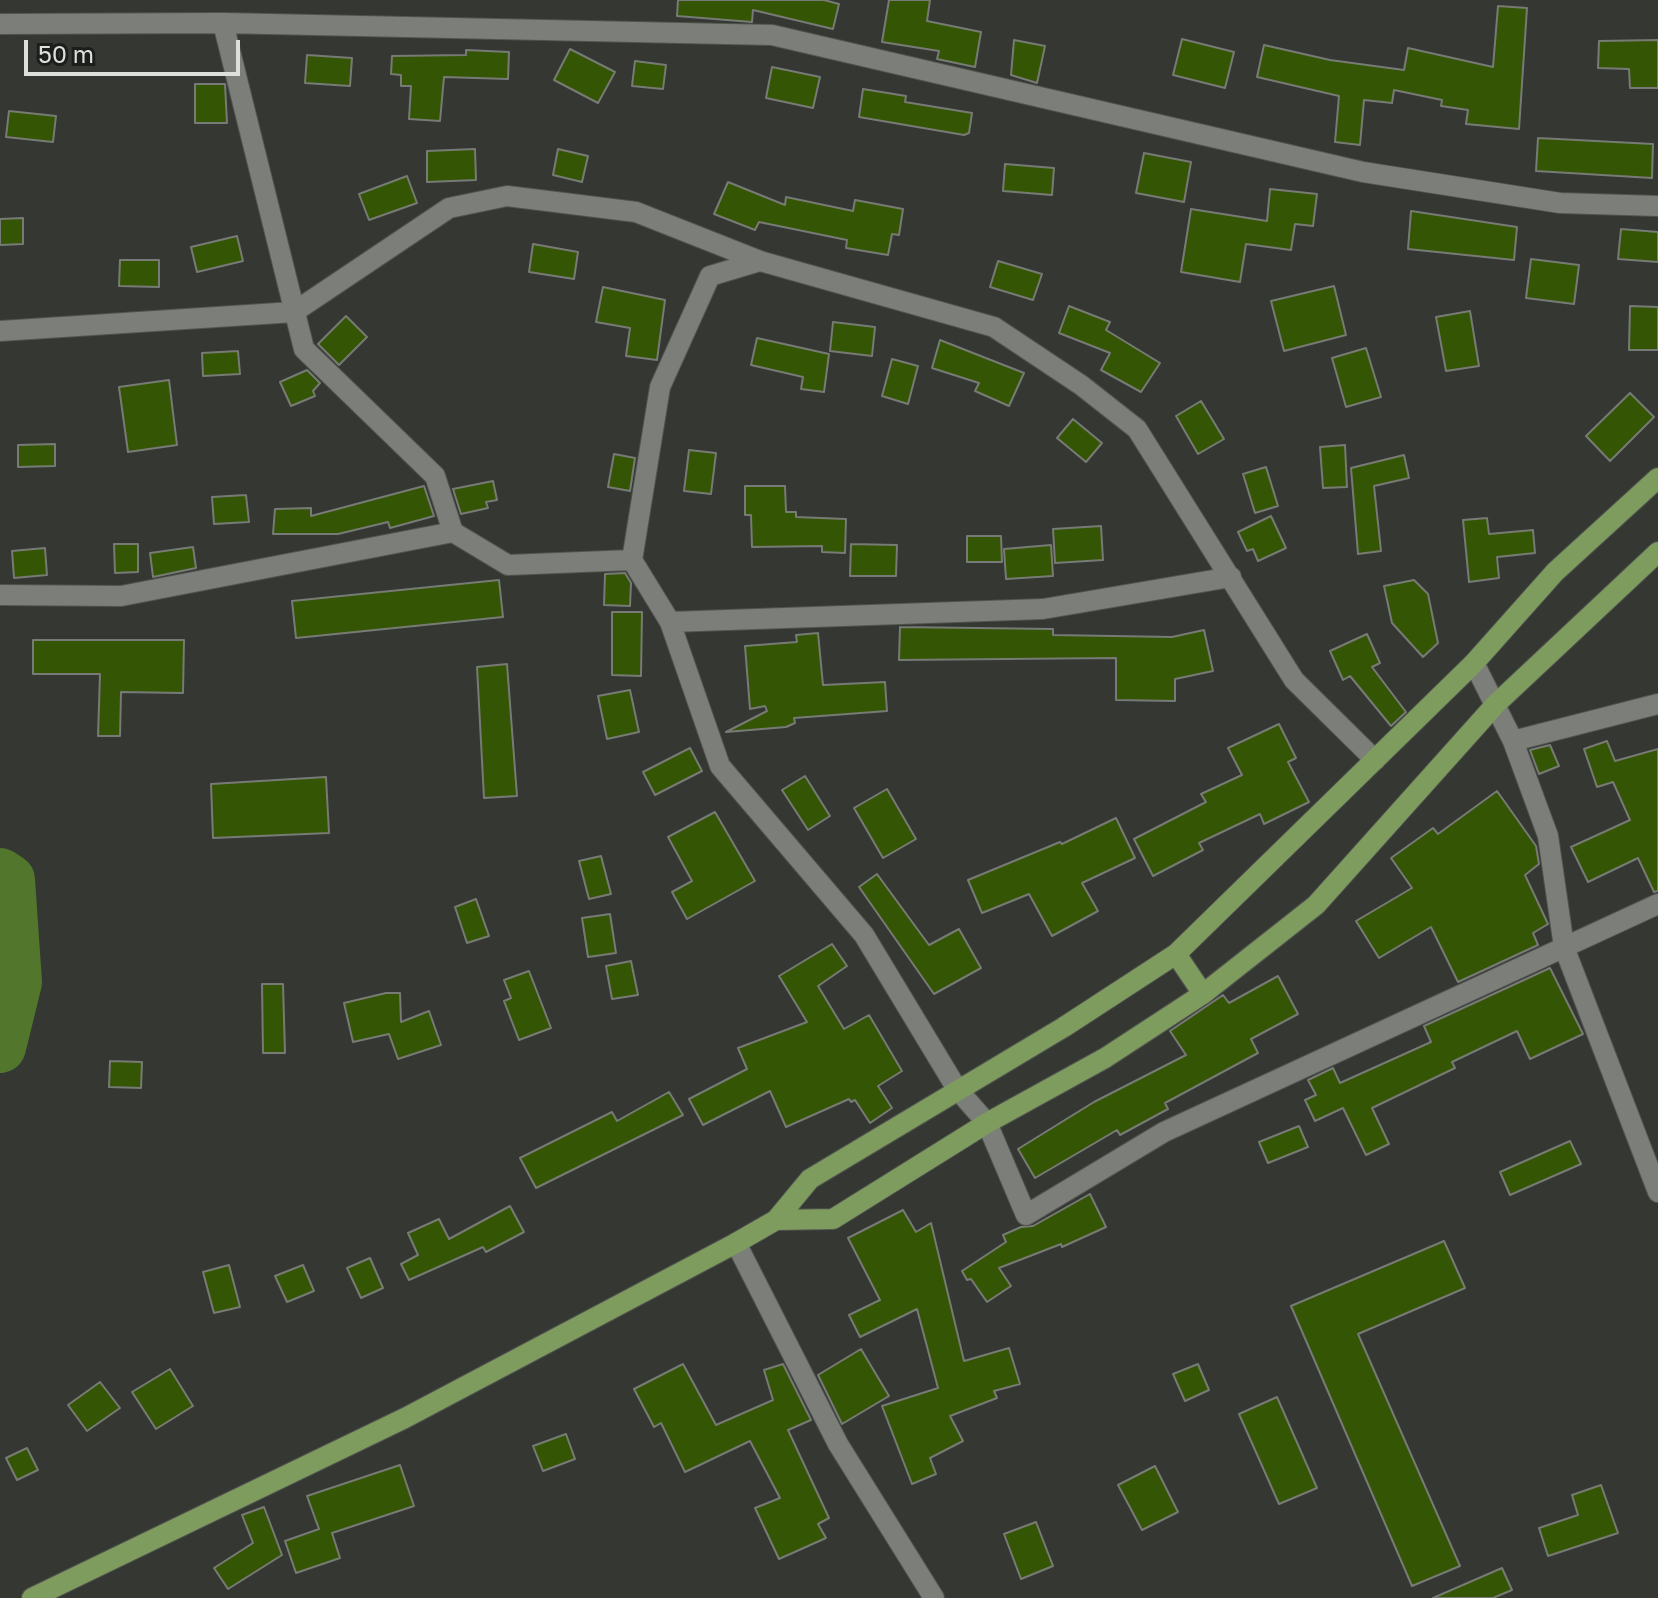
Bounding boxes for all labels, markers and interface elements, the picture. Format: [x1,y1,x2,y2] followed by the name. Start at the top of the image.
[28,24,244,74] scale bar
[38,39,94,68] text: 50 m

